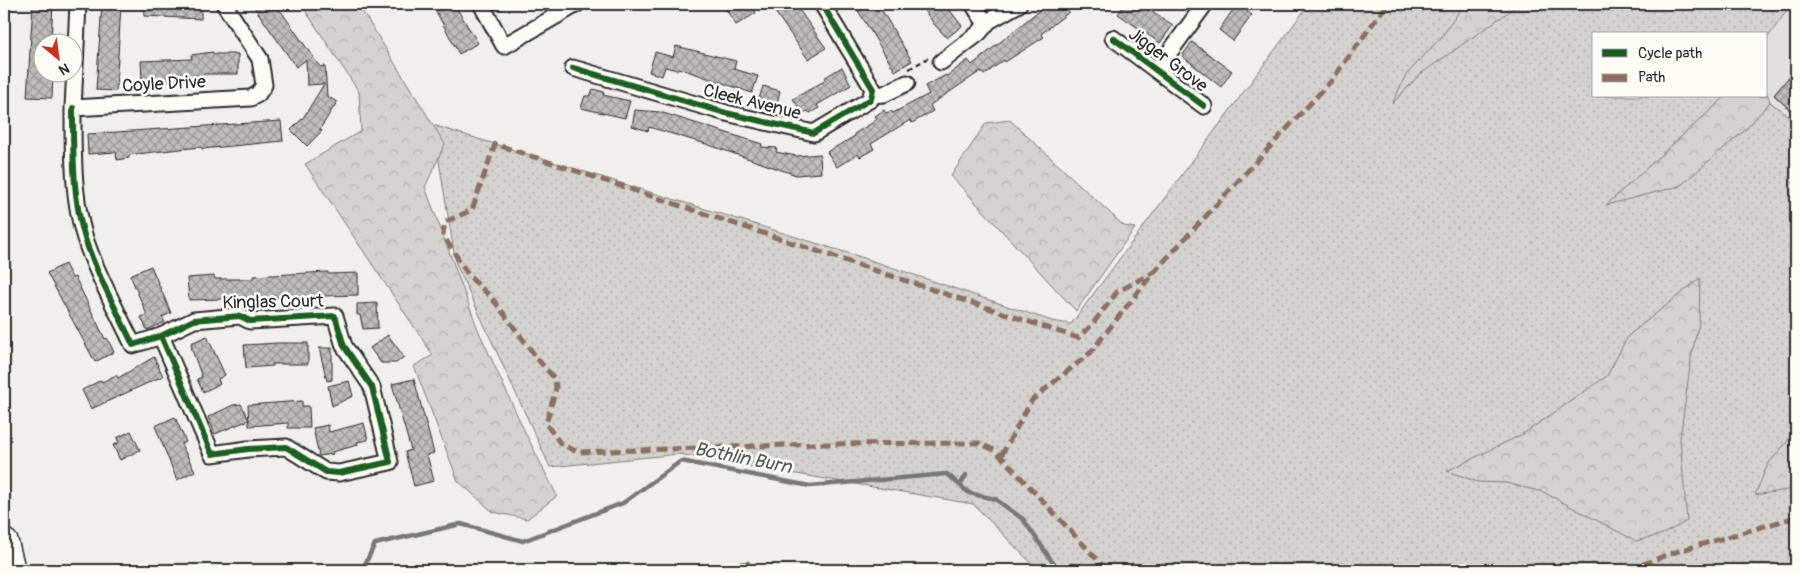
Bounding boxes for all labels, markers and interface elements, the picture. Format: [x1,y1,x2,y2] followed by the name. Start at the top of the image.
[1124,23,1212,97] street label: Jigger Grove
[32,32,82,82] north arrow
[1592,32,1768,98] legend
[1638,44,1702,63] text: Cycle path
[56,59,72,79] text: N
[1638,68,1665,87] text: Path
[121,70,207,98] street label: Coyle Drive
[701,79,803,125] street label: Cleek Avenue
[222,290,325,314] street label: Kinglas Court
[693,437,795,479] water label: Bothlin Burn

